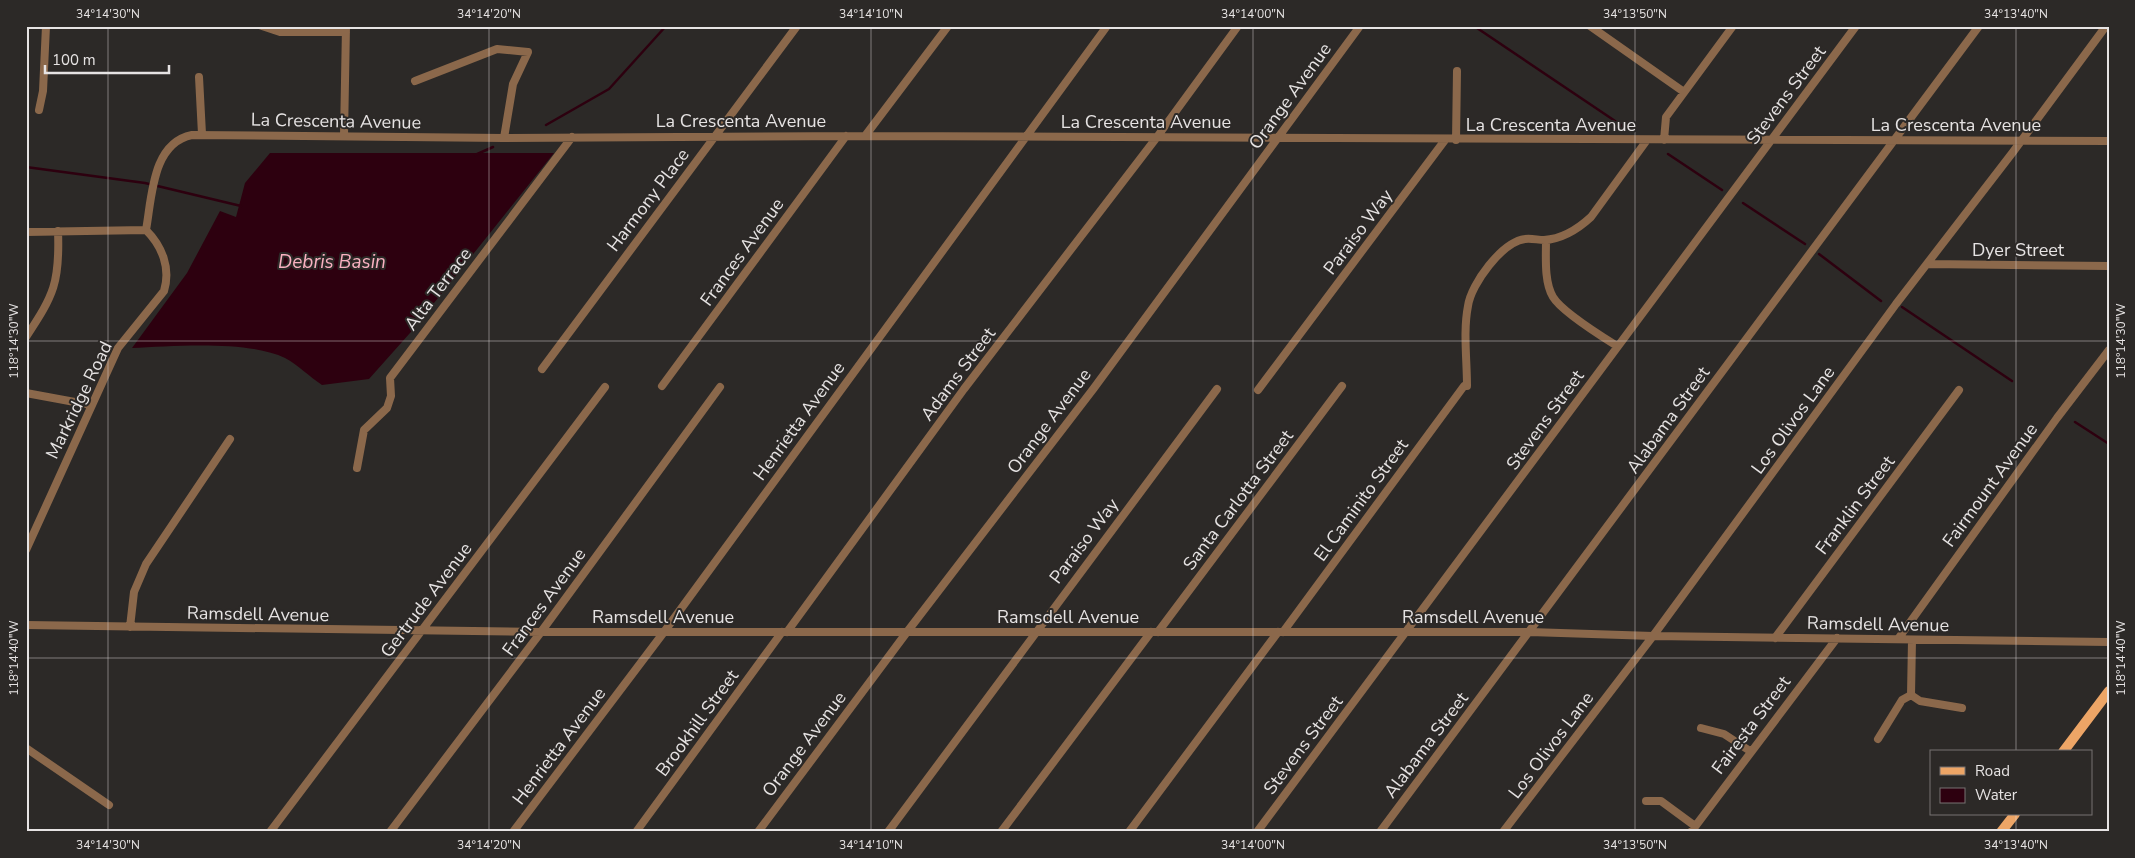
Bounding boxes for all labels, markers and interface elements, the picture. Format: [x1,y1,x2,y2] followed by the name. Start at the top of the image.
[76,6,140,22] text: 34°14'30"N
[457,6,521,22] text: 34°14'20"N
[839,6,903,22] text: 34°14'10"N
[1221,6,1285,22] text: 34°14'00"N
[1603,6,1667,22] text: 34°13'50"N
[1984,6,2048,22] text: 34°13'40"N
[1243,38,1337,154] street label: Orange Avenue
[1741,40,1832,149] street label: Stevens Street
[45,42,169,74] scale bar
[52,50,96,70] text: 100 m
[251,108,421,134] street label: La Crescenta Avenue
[656,109,826,133] street label: La Crescenta Avenue
[1061,110,1231,134] street label: La Crescenta Avenue
[1466,113,1636,137] street label: La Crescenta Avenue
[1871,113,2041,137] street label: La Crescenta Avenue
[601,144,695,256] street label: Harmony Place
[1318,184,1399,280] street label: Paraiso Way
[695,193,789,311] street label: Frances Avenue
[1972,238,2065,262] street label: Dyer Street
[399,243,477,335] street label: Alta Terrace
[278,249,386,275] water label: Debris Basin
[6,303,22,379] text: 118°14'30"W
[2113,303,2129,379] text: 118°14'30"W
[915,322,1001,425] street label: Adams Street
[40,337,118,463] street label: Markridge Road
[748,357,850,485] street label: Henrietta Avenue
[1621,361,1715,478] street label: Alabama Street
[1746,361,1840,479] street label: Los Olivos Lane
[1002,363,1096,479] street label: Orange Avenue
[1501,365,1590,475] street label: Stevens Street
[1937,418,2043,552] street label: Fairmount Avenue
[1177,424,1299,575] street label: Santa Carlotta Street
[1308,433,1414,566] street label: El Caminito Street
[1810,450,1901,559] street label: Franklin Street
[1044,493,1125,589] street label: Paraiso Way
[375,538,477,662] street label: Gertrude Avenue
[497,543,591,661] street label: Frances Avenue
[187,601,329,627] street label: Ramsdell Avenue
[592,605,734,629] street label: Ramsdell Avenue
[997,605,1139,629] street label: Ramsdell Avenue
[1402,605,1544,629] street label: Ramsdell Avenue
[1807,611,1949,637] street label: Ramsdell Avenue
[6,620,22,696] text: 118°14'40"W
[2113,620,2129,696] text: 118°14'40"W
[650,664,744,781] street label: Brookhill Street
[1706,670,1796,779] street label: Fairesta Street
[507,682,611,810] street label: Henrietta Avenue
[757,686,851,802] street label: Orange Avenue
[1378,687,1474,803] street label: Alabama Street
[1503,687,1599,803] street label: Los Olivos Lane
[1258,690,1349,799] street label: Stevens Street
[1930,750,2092,816] legend
[1975,761,2010,781] text: Road
[1975,785,2018,805] text: Water
[76,837,140,853] text: 34°14'30"N
[457,837,521,853] text: 34°14'20"N
[839,837,903,853] text: 34°14'10"N
[1221,837,1285,853] text: 34°14'00"N
[1603,837,1667,853] text: 34°13'50"N
[1984,837,2048,853] text: 34°13'40"N

